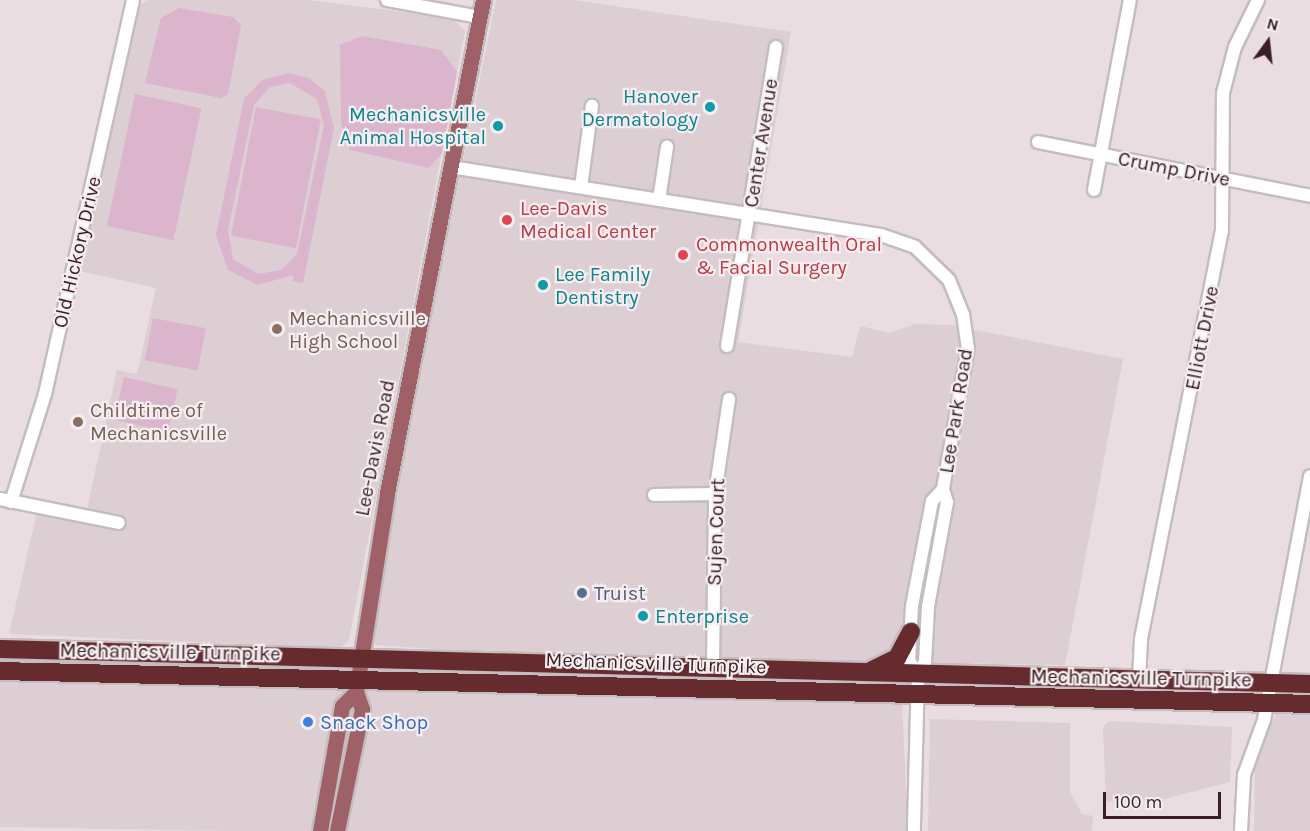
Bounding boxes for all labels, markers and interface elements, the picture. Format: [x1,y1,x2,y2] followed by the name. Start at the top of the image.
[1238,12,1298,72] north arrow
[1265,13,1281,35] text: N
[739,77,783,209] street label: Center Avenue
[582,84,698,131] place label: Hanover Dermatology
[703,100,717,114] marker: Hanover Dermatology
[340,102,486,149] place label: Mechanicsville Animal Hospital
[491,119,505,133] marker: Mechanicsville Animal Hospital
[1116,146,1232,192] street label: Crump Drive
[48,174,106,330] street label: Old Hickory Drive
[520,196,656,243] place label: Lee-Davis Medical Center
[498,211,516,229] marker: Lee-Davis Medical Center
[696,232,882,279] place label: Commonwealth Oral & Facial Surgery
[674,246,692,264] marker: Commonwealth Oral & Facial Surgery
[555,262,650,309] place label: Lee Family Dentistry
[536,278,550,292] marker: Lee Family Dentistry
[1180,284,1224,392] street label: Elliott Drive
[289,306,426,353] place label: Mechanicsville High School
[270,322,284,336] marker: Mechanicsville High School
[934,347,978,475] street label: Lee Park Road
[350,378,400,518] street label: Lee-Davis Road
[90,398,227,445] place label: Childtime of Mechanicsville
[71,415,85,429] marker: Childtime of Mechanicsville
[702,478,730,586] street label: Sujen Court
[594,581,646,605] place label: Truist
[575,586,589,600] marker: Truist
[655,604,749,628] place label: Enterprise
[636,609,650,623] marker: Enterprise
[59,638,281,666] street label: Mechanicsville Turnpike
[545,647,767,679] street label: Mechanicsville Turnpike
[1030,664,1252,692] street label: Mechanicsville Turnpike
[320,710,428,734] place label: Snack Shop
[301,715,315,729] marker: Snack Shop
[1106,780,1224,818] scale bar
[1114,791,1162,813] text: 100 m

